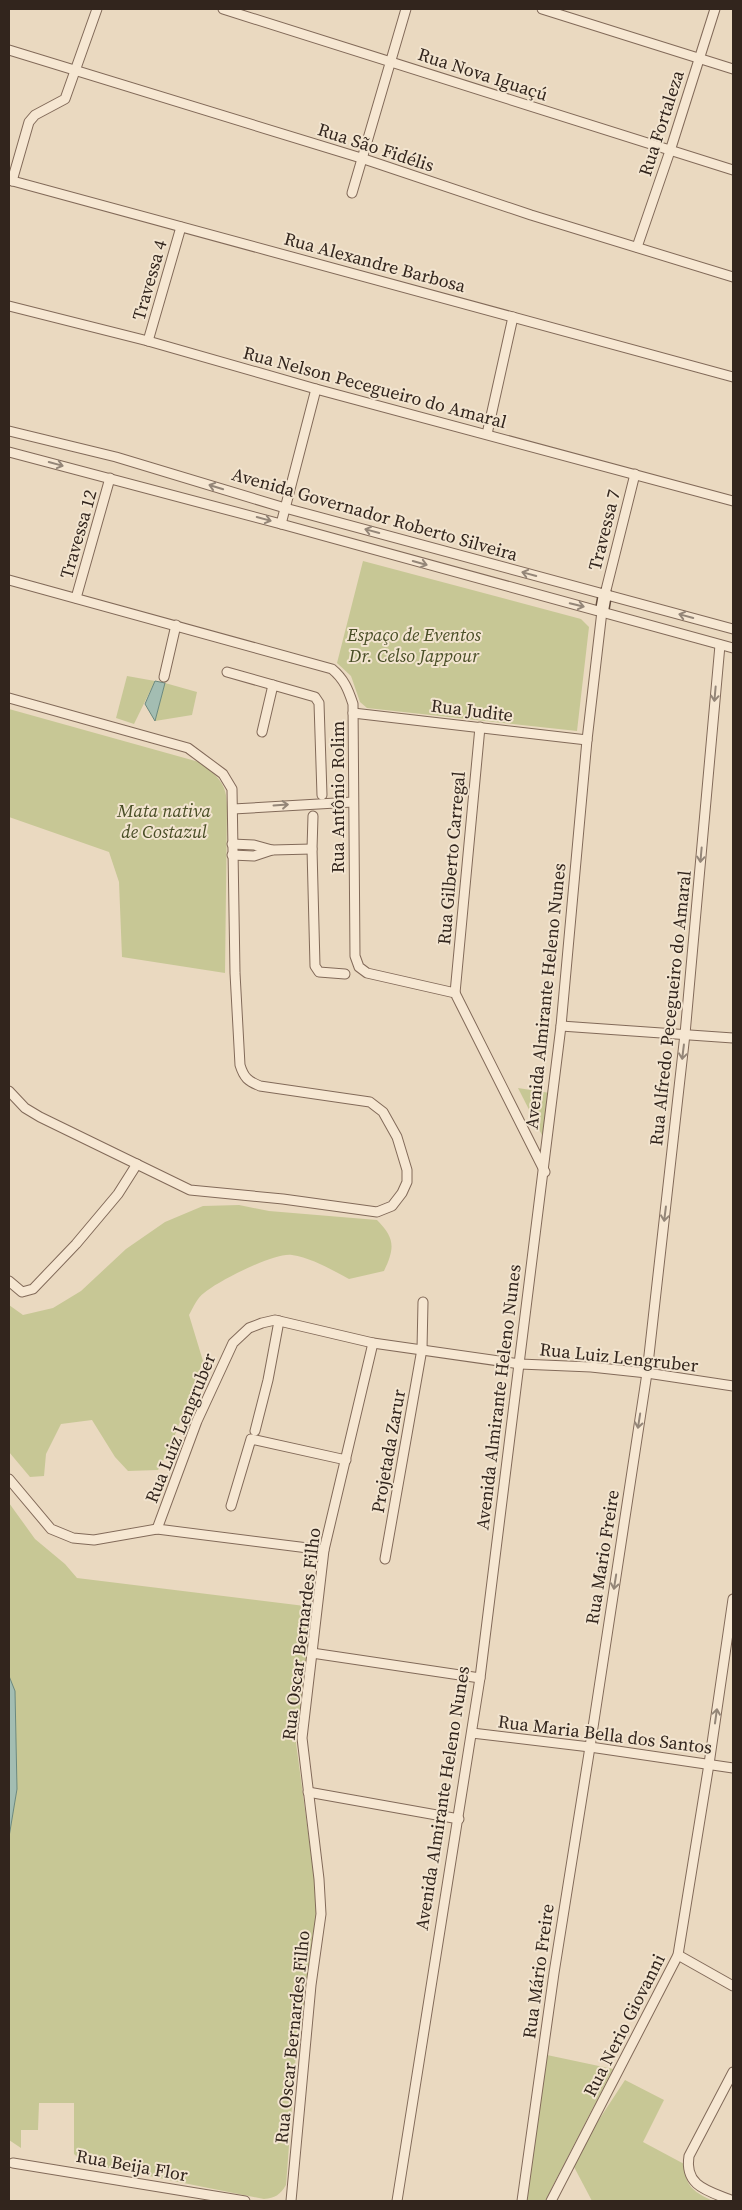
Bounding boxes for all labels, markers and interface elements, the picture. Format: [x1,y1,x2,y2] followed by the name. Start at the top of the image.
[415,41,551,107] street label: Rua Nova Iguaçú
[632,66,690,179] street label: Rua Fortaleza
[315,116,438,178] street label: Rua São Fidélis
[281,226,469,299] street label: Rua Alexandre Barbosa
[126,237,172,323] street label: Travessa 4
[240,340,510,434] street label: Rua Nelson Pecegueiro do Amaral
[47,460,63,469] one-way arrow
[229,461,522,567] street label: Avenida Governador Roberto Silveira
[209,481,225,491] one-way arrow
[53,487,103,581] street label: Travessa 12
[582,487,626,573] street label: Travessa 7
[255,515,271,524] one-way arrow
[365,526,381,536] one-way arrow
[412,559,428,568] one-way arrow
[522,568,538,578] one-way arrow
[569,601,585,610] one-way arrow
[679,611,695,620] one-way arrow
[346,622,481,668] park label: Espaço de Eventos Dr. Celso Jappour
[711,685,720,701] one-way arrow
[430,693,514,727] street label: Rua Judite
[325,721,350,873] street label: Rua Antônio Rolim
[431,770,471,946] street label: Rua Gilberto Carregal
[116,798,211,844] park label: Mata nativa de Costazul
[273,801,289,810] one-way arrow
[696,847,706,863] one-way arrow
[519,862,571,1130] street label: Avenida Almirante Heleno Nunes
[643,869,697,1147] street label: Rua Alfredo Pecegueiro do Amaral
[678,1044,688,1060] one-way arrow
[660,1205,670,1221] one-way arrow
[469,1263,527,1531] street label: Avenida Almirante Heleno Nunes
[538,1336,700,1378] street label: Rua Luiz Lengruber
[139,1349,222,1507] street label: Rua Luiz Lengruber
[365,1387,411,1515] street label: Projetada Zarur
[634,1413,644,1429] one-way arrow
[579,1488,625,1626] street label: Rua Mario Freire
[276,1526,326,1742] street label: Rua Oscar Bernardes Filho
[610,1573,620,1589] one-way arrow
[409,1664,475,1932] street label: Avenida Almirante Heleno Nunes
[496,1708,714,1760] street label: Rua Maria Bella dos Santos
[712,1708,722,1724] one-way arrow
[516,1902,560,2040] street label: Rua Mário Freire
[268,1929,316,2145] street label: Rua Oscar Bernardes Filho
[577,1949,671,2101] street label: Rua Nerio Giovanni
[74,2143,190,2187] street label: Rua Beija Flor

